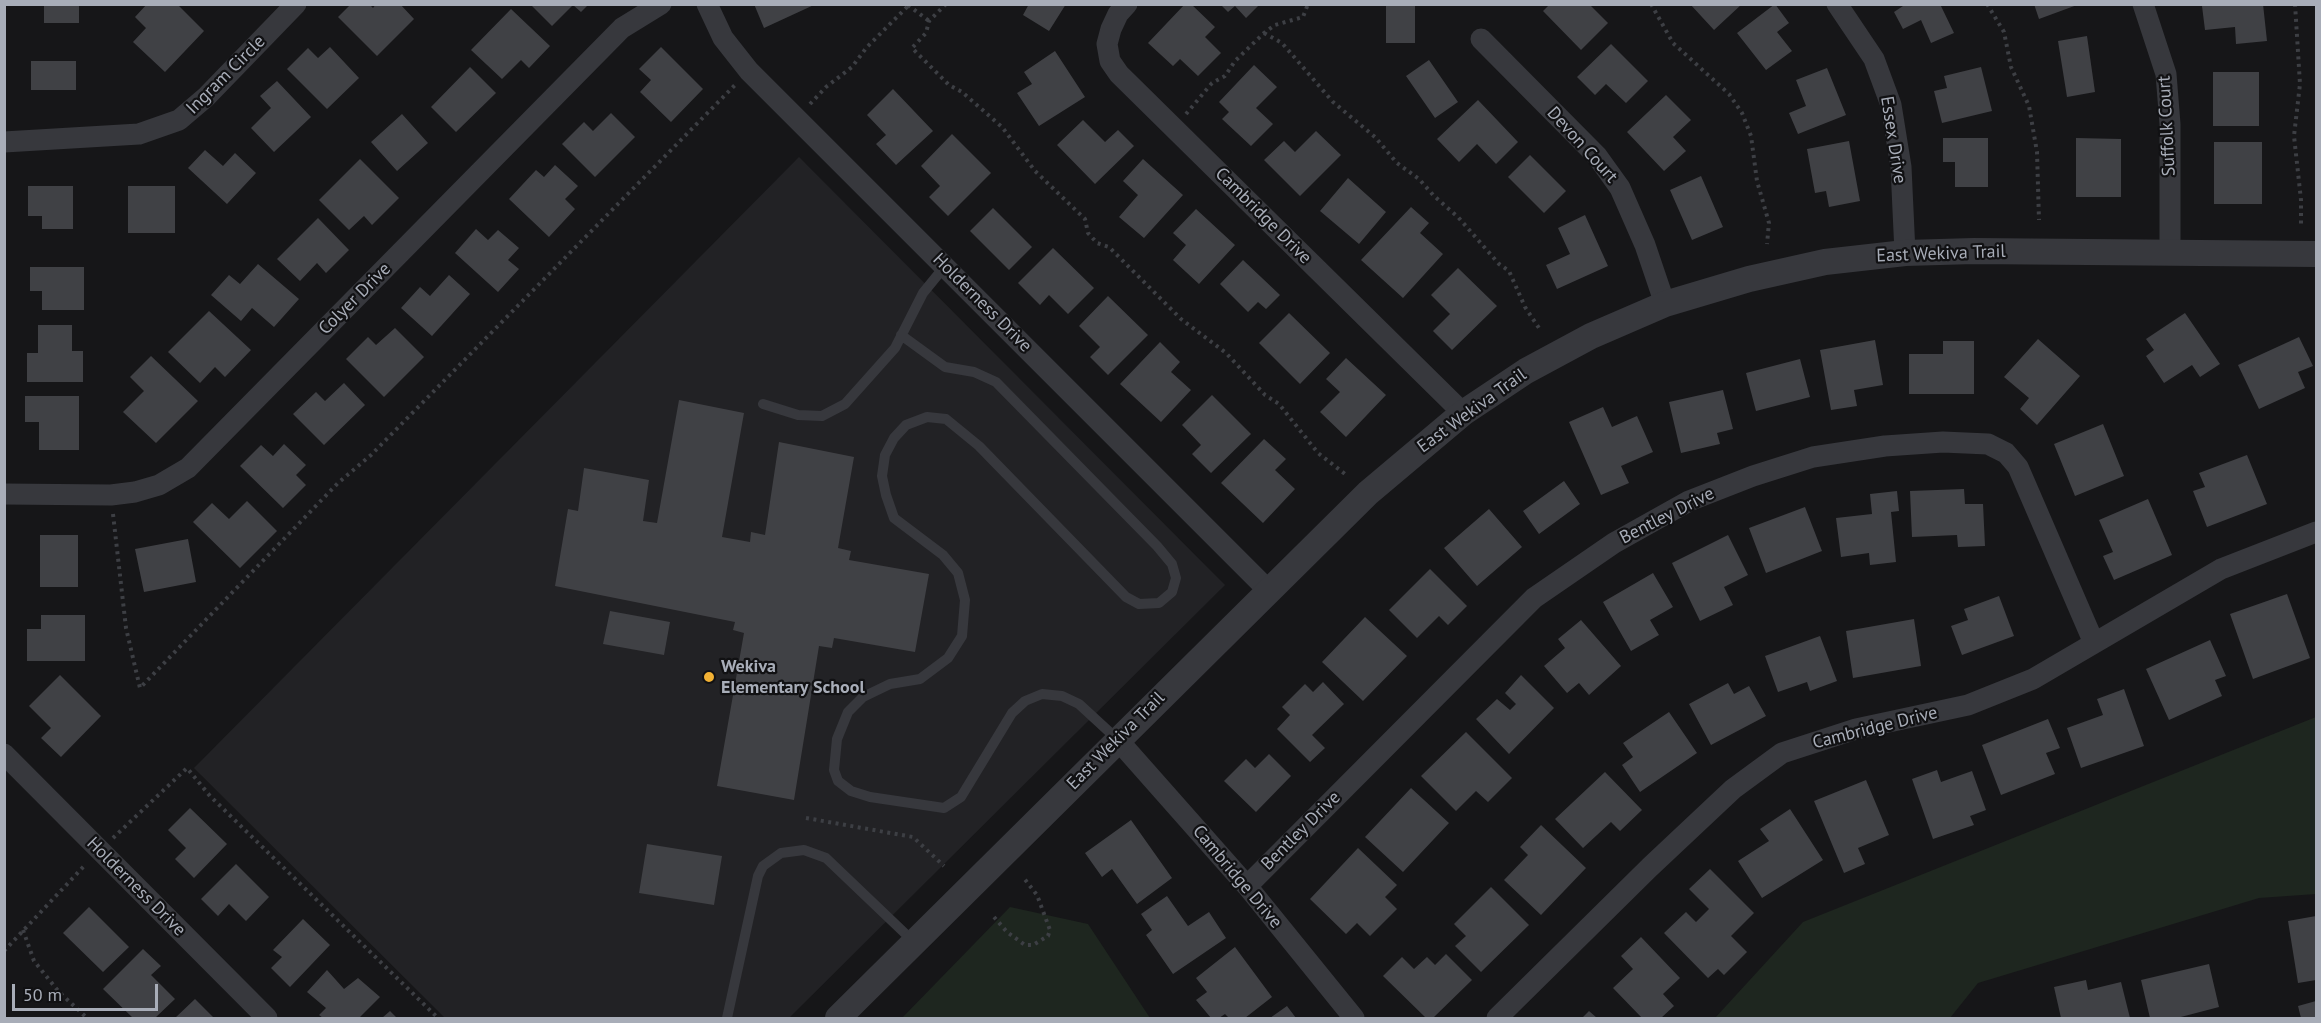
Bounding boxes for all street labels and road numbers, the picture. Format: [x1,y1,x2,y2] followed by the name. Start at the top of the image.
[182,31,270,119] street label: Ingram Circle
[2154,75,2180,177] street label: Suffolk Court
[1875,95,1911,185] street label: Essex Drive
[1542,102,1622,188] street label: Devon Court
[1210,163,1316,269] street label: Cambridge Drive
[1876,241,2006,267] street label: East Wekiva Trail
[928,249,1036,357] street label: Holderness Drive
[314,258,396,340] street label: Colyer Drive
[1413,364,1531,458] street label: East Wekiva Trail
[1616,483,1718,549] street label: Bentley Drive
[1063,688,1169,794] street label: East Wekiva Trail
[1810,702,1940,754] street label: Cambridge Drive
[1257,787,1345,875] street label: Bentley Drive
[1188,821,1286,933] street label: Cambridge Drive
[82,833,190,941] street label: Holderness Drive

